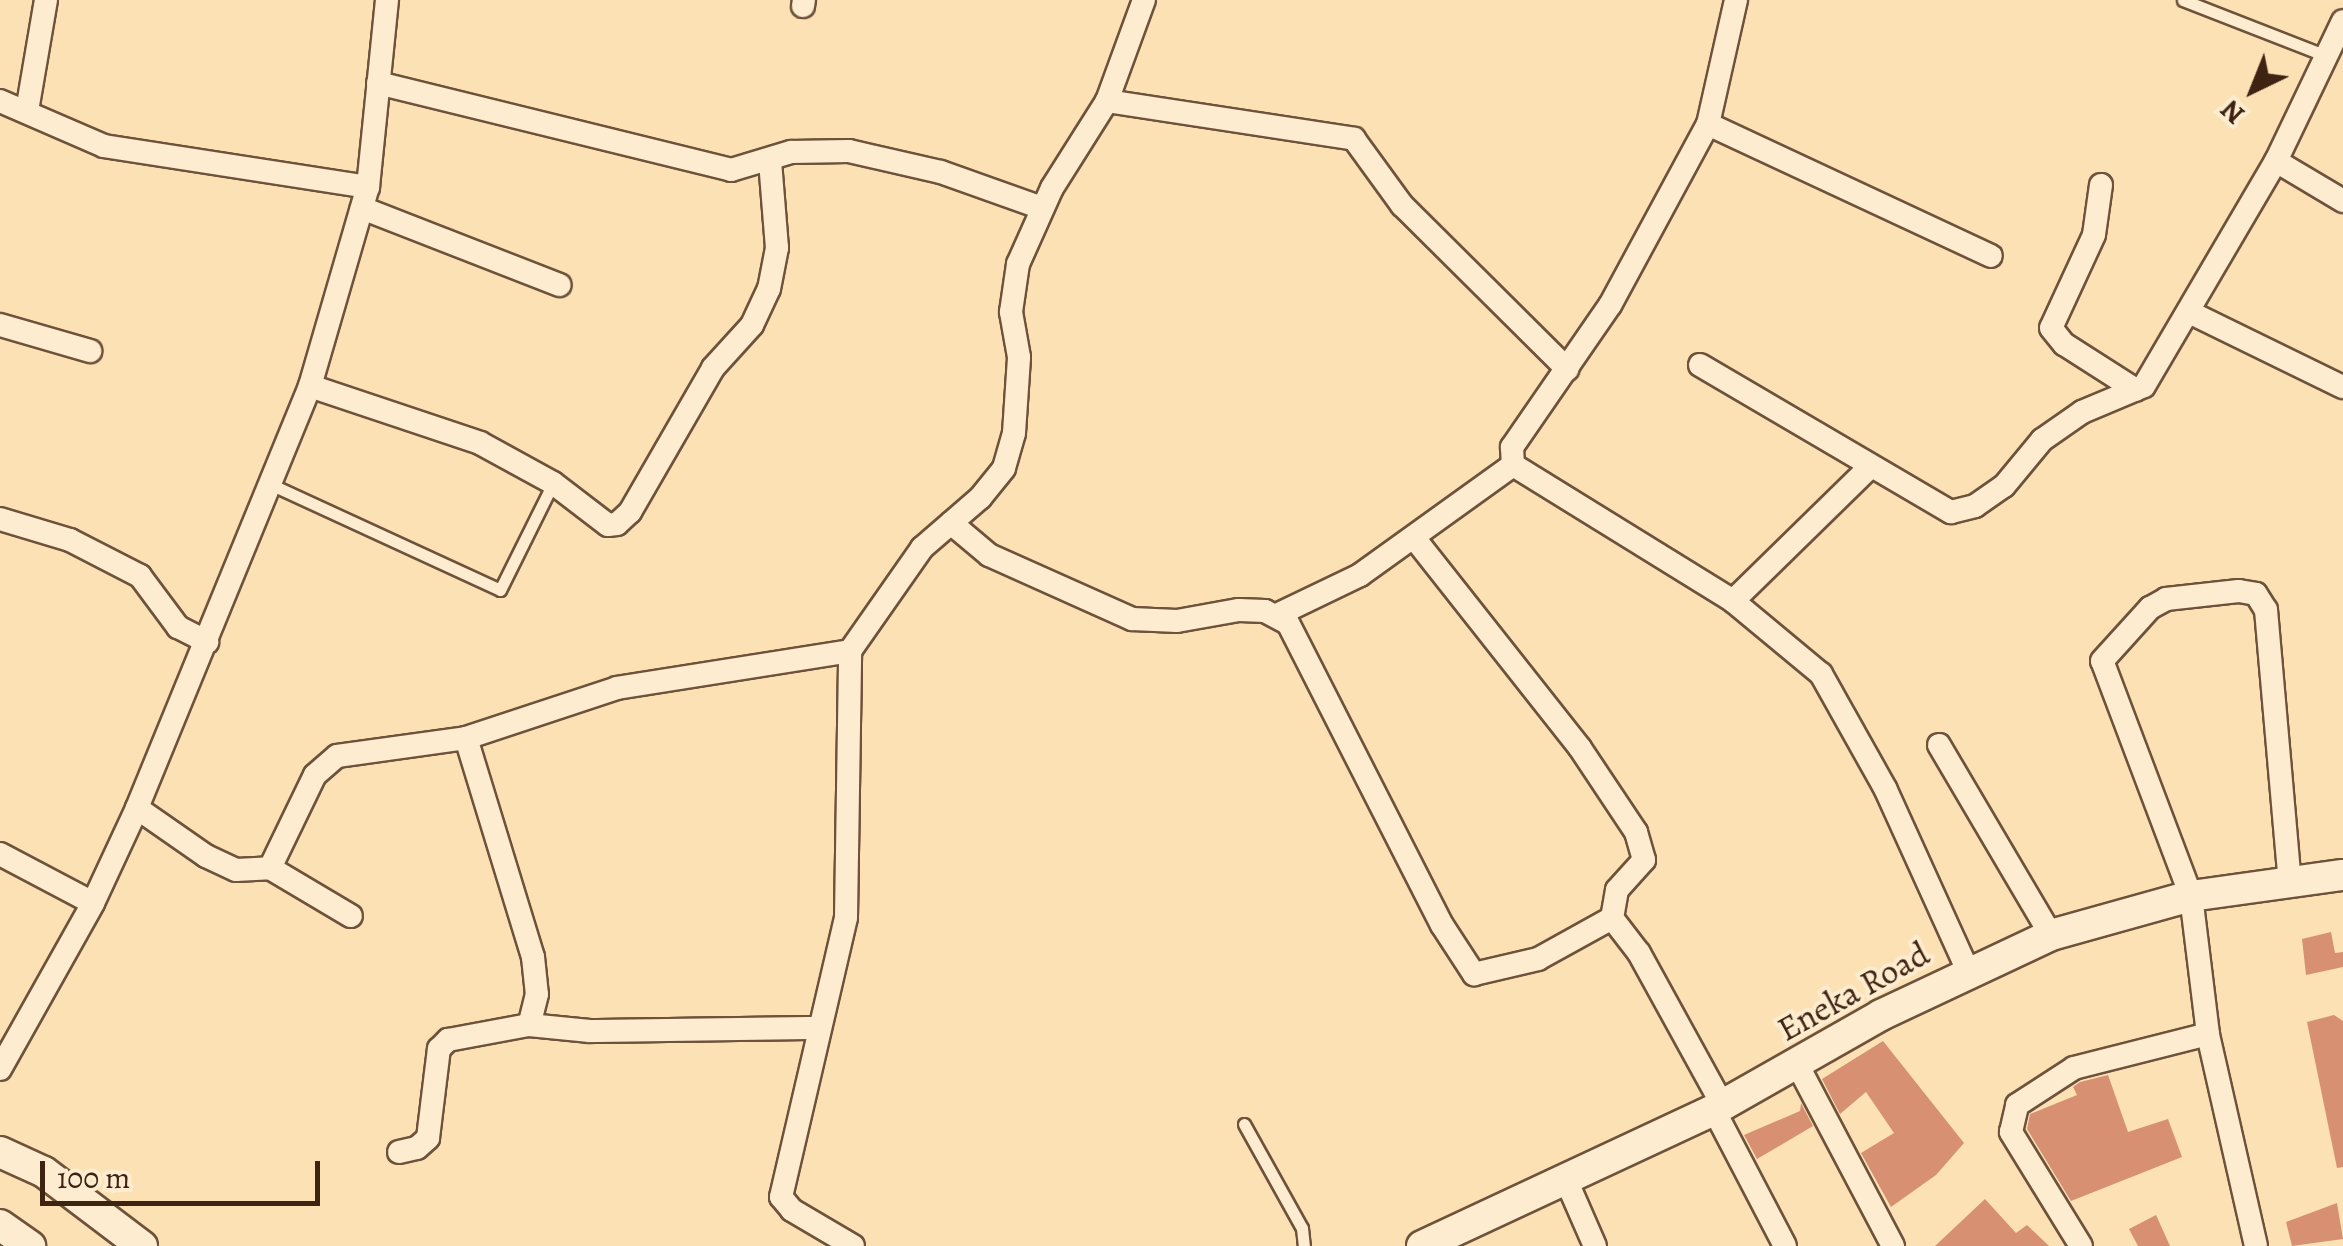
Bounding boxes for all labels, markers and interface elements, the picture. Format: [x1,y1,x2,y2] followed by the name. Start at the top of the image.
[2203,40,2303,140] north arrow
[2212,91,2253,133] text: N
[1770,932,1936,1050] street label: Eneka Road
[45,1141,325,1203] scale bar
[57,1158,130,1198] text: 100 m

